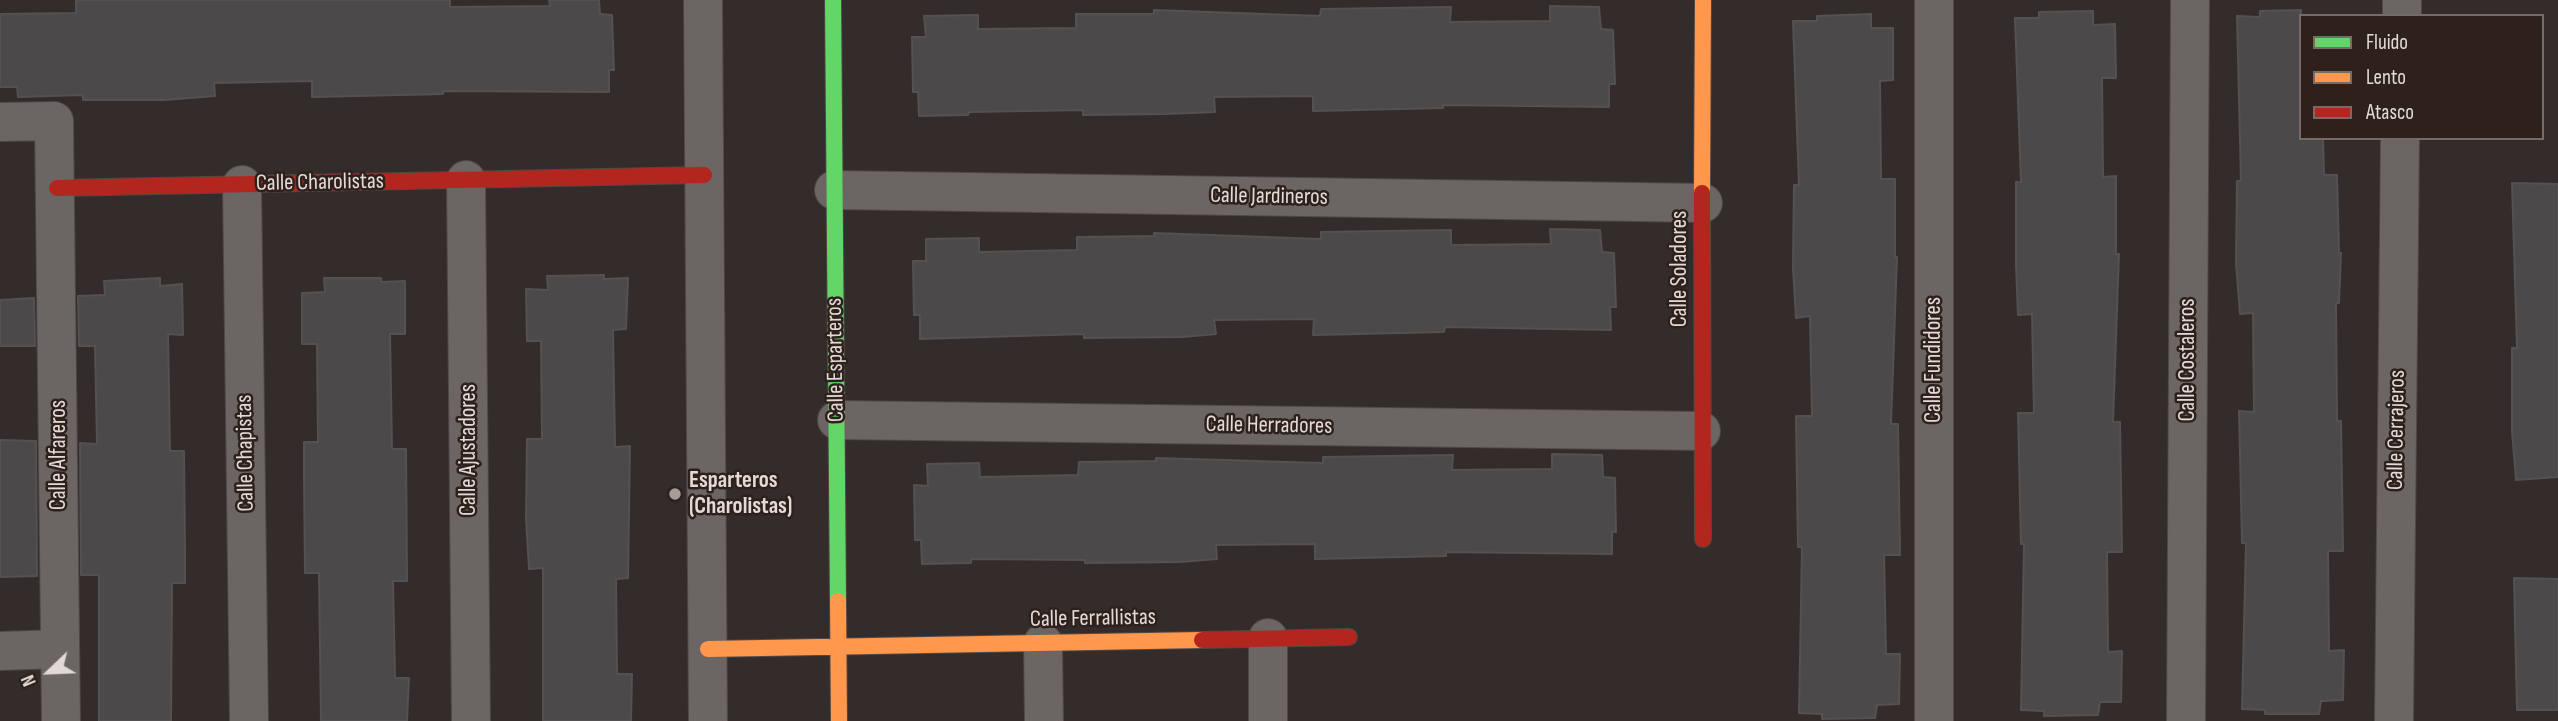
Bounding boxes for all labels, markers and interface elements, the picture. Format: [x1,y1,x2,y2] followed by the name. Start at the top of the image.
[2299,14,2544,140] legend
[2366,30,2408,55] text: Fluido
[2366,65,2406,90] text: Lento
[2366,100,2414,125] text: Atasco
[256,168,384,198] street label: Calle Charolistas
[1210,182,1328,212] street label: Calle Jardineros
[1666,211,1694,327] street label: Calle Soladores
[1920,297,1948,423] street label: Calle Fundidores
[821,298,851,422] street label: Calle Esparteros
[2174,298,2202,422] street label: Calle Costaleros
[2382,370,2412,490] street label: Calle Cerrajeros
[455,384,483,516] street label: Calle Ajustadores
[231,394,261,512] street label: Calle Chapistas
[45,400,73,510] street label: Calle Alfareros
[1205,411,1333,441] street label: Calle Herradores
[689,467,792,521] place label: Esparteros (Charolistas)
[667,486,683,502] marker: Esparteros (Charolistas)
[1030,604,1156,634] street label: Calle Ferrallistas
[14,637,84,707] north arrow
[17,671,42,690] text: N

